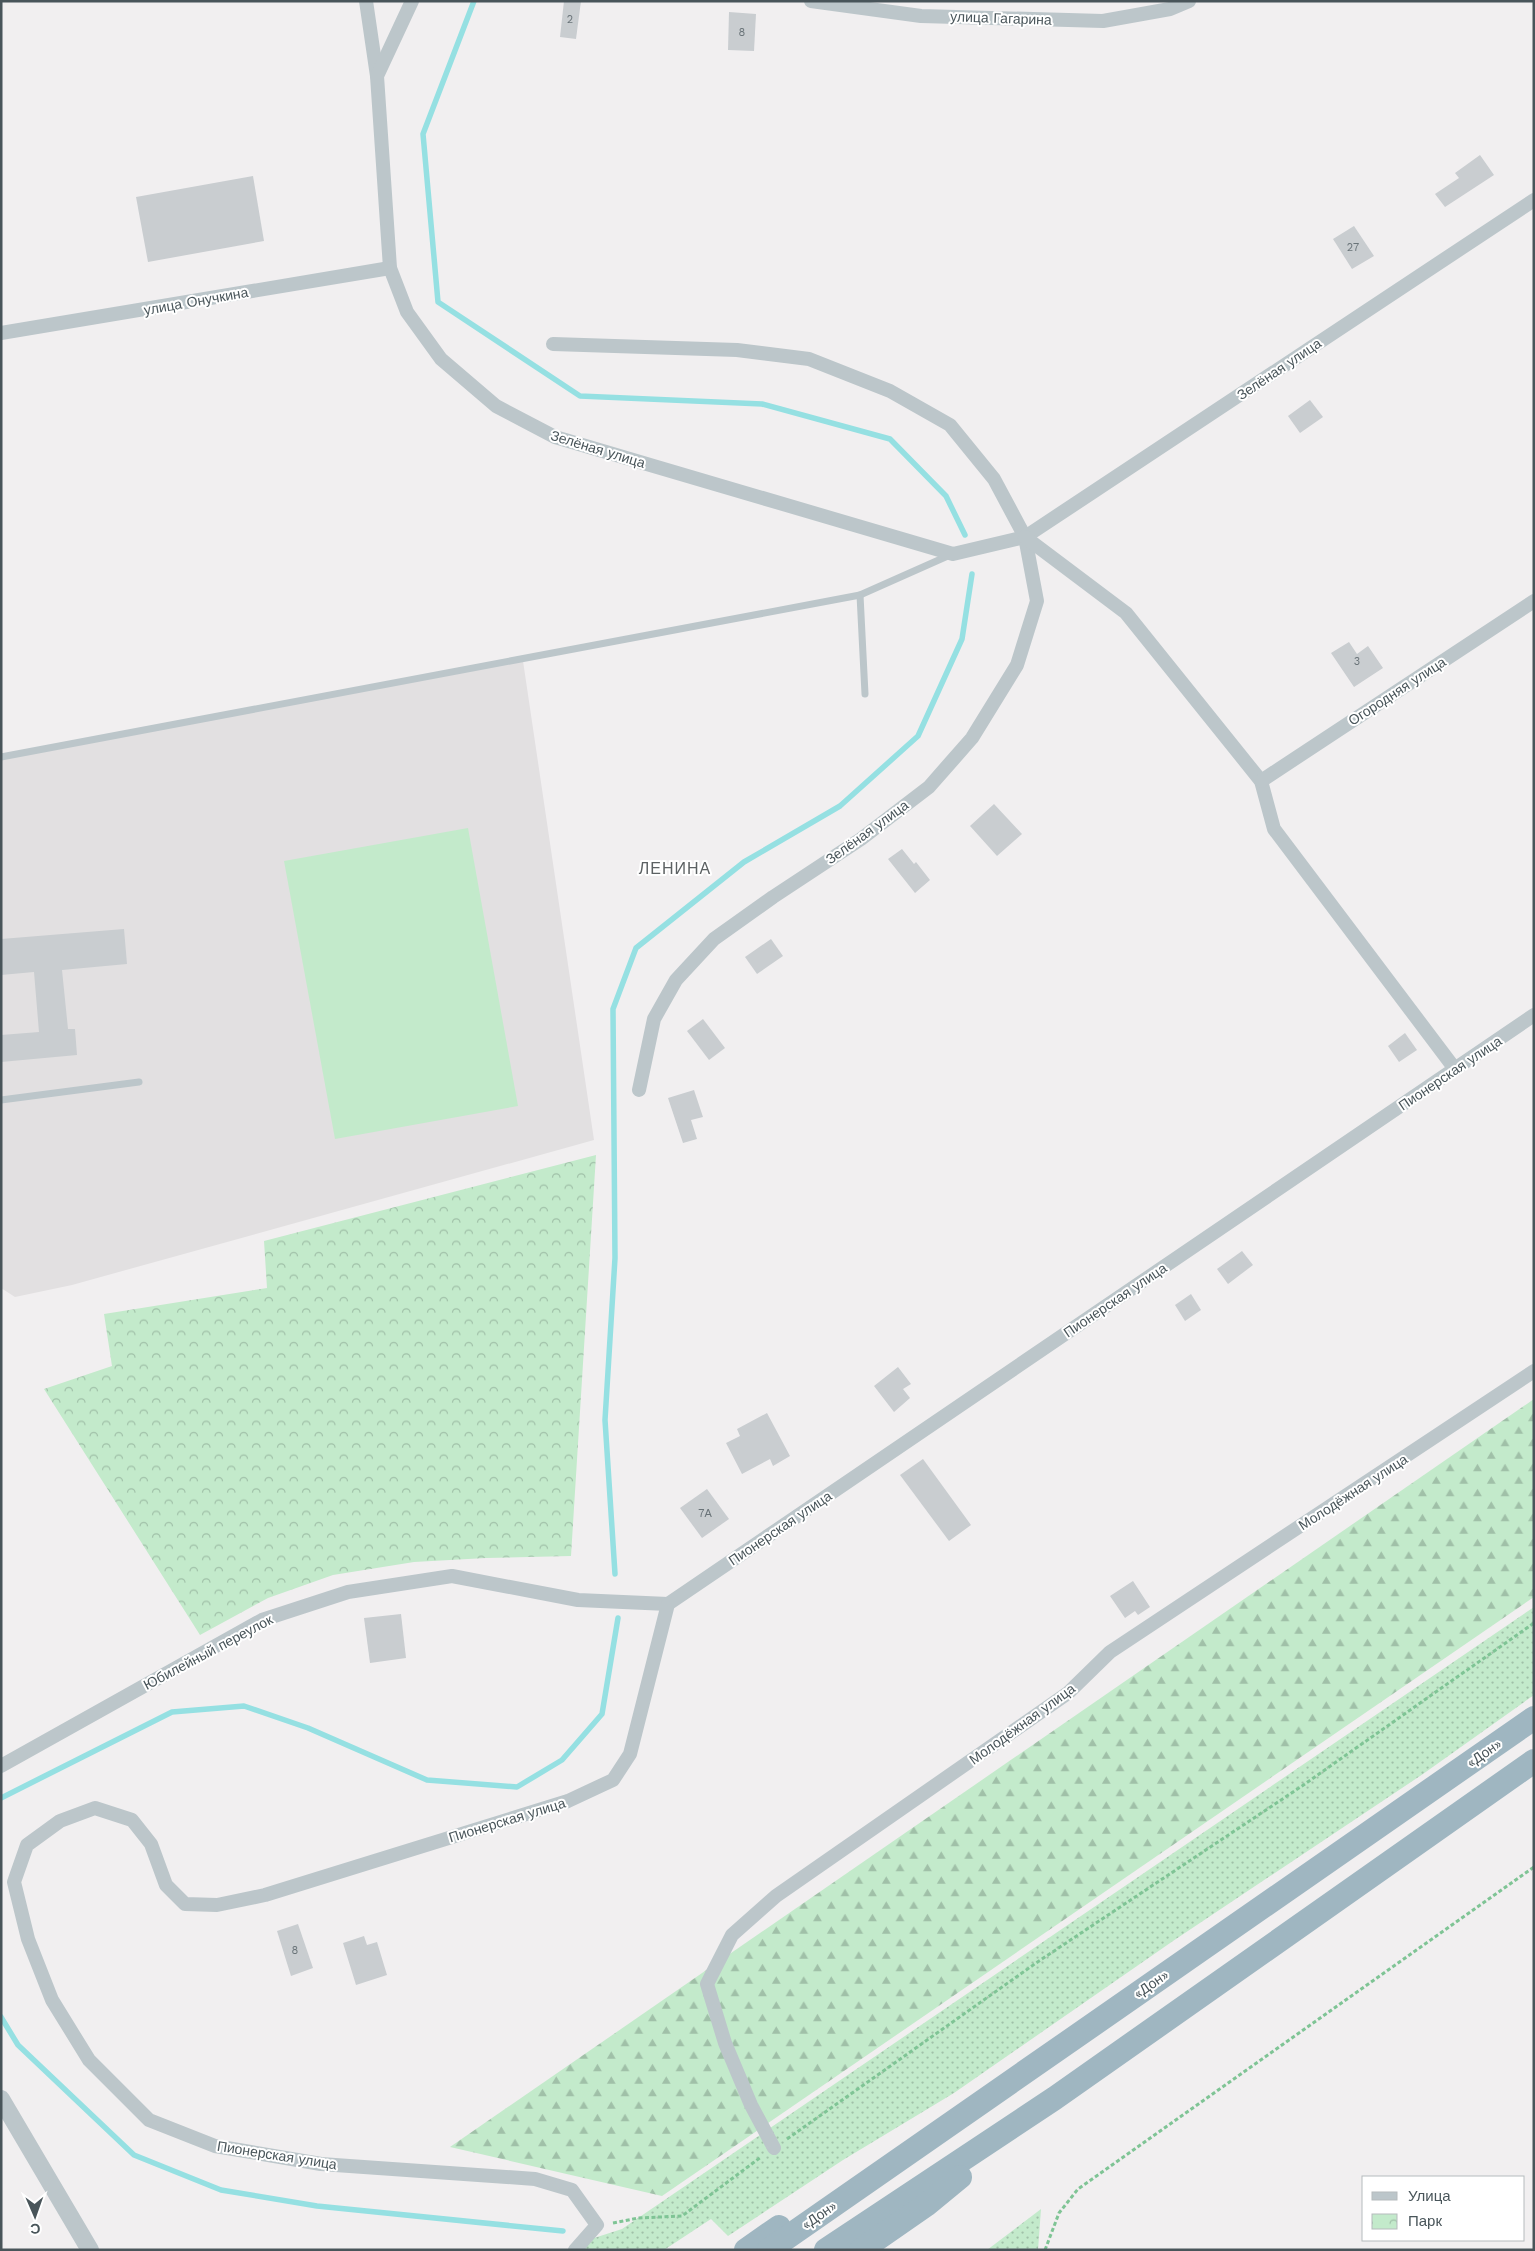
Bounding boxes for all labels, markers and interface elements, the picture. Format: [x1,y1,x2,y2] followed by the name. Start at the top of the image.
[950,8,1052,28] street label: улица Гагарина
[567,13,573,26] house number: 2
[739,26,746,39] house number: 8
[1347,241,1359,254] house number: 27
[143,284,250,318] street label: улица Онучкина
[1234,335,1324,403] street label: Зелёная улица
[549,427,647,471] street label: Зелёная улица
[1345,653,1449,728] street label: Огородняя улица
[1354,655,1360,668] house number: 3
[823,797,912,867] street label: Зелёная улица
[639,859,711,878] district label: ЛЕНИНА
[1395,1032,1505,1113] street label: Пионерская улица
[1060,1259,1170,1340] street label: Пионерская улица
[1295,1451,1411,1533] street label: Молодёжная улица
[725,1487,835,1568] street label: Пионерская улица
[698,1507,712,1520] house number: 7А
[141,1611,276,1693] street label: Юбилейный переулок
[966,1680,1078,1768] street label: Молодёжная улица
[1463,1735,1505,1771] street label: «Дон»
[447,1795,567,1845] street label: Пионерская улица
[292,1944,299,1957] house number: 8
[1130,1966,1172,2002] street label: «Дон»
[216,2138,338,2172] street label: Пионерская улица
[1362,2176,1525,2241] legend
[1408,2187,1451,2205] text: Улица
[10,2191,60,2241] north arrow
[798,2197,840,2233] street label: «Дон»
[1408,2212,1442,2230] text: Парк
[30,2221,41,2237] text: С

